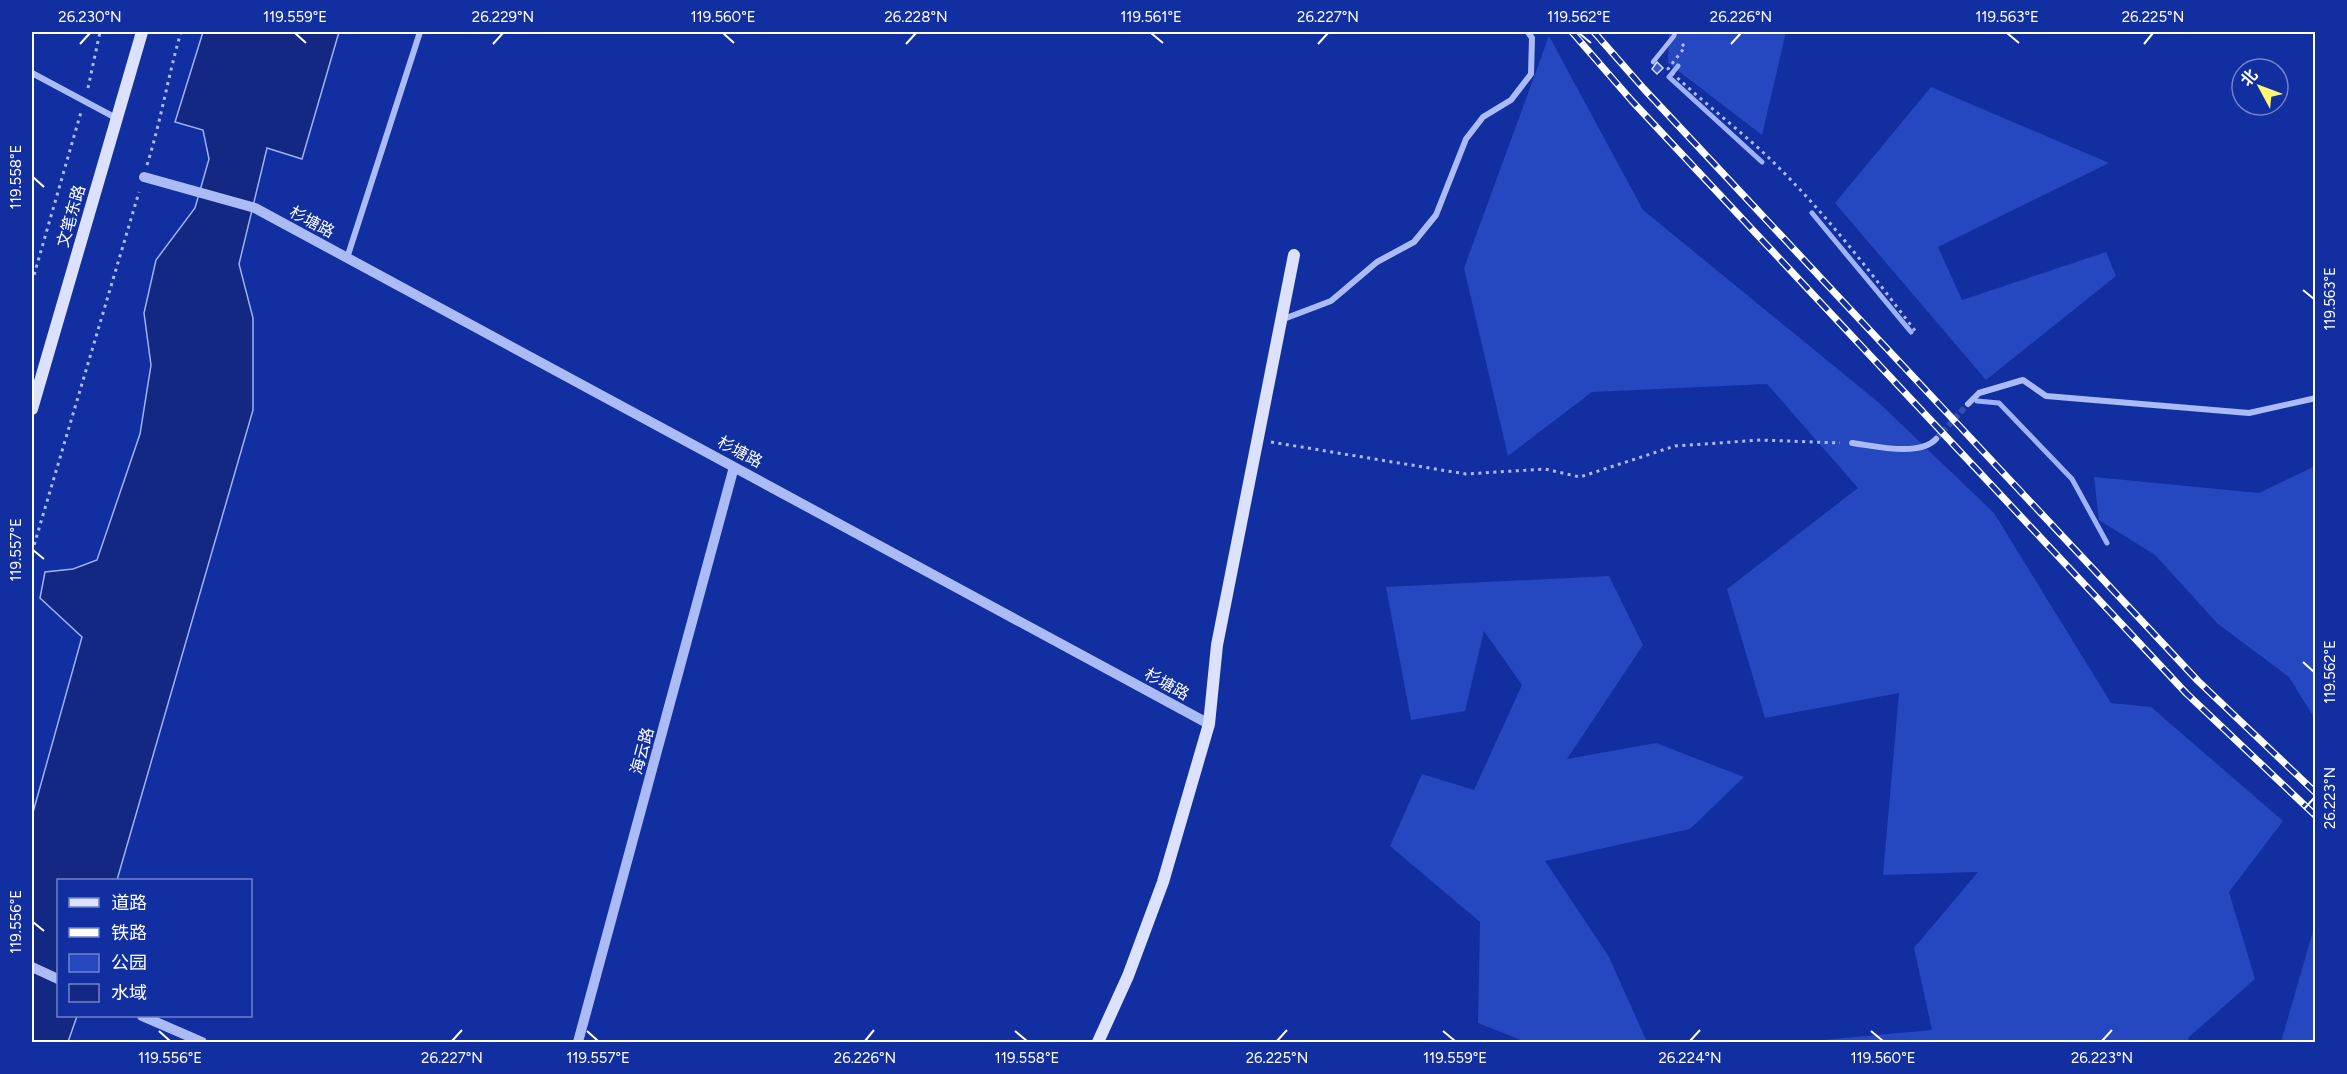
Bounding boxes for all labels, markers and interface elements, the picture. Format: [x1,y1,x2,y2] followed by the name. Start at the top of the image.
[58,8,122,26] text: 26.230°N
[263,8,327,26] text: 119.559°E
[472,8,534,26] text: 26.229°N
[690,8,756,26] text: 119.560°E
[884,8,948,26] text: 26.228°N
[1120,8,1182,26] text: 119.561°E
[1297,8,1359,26] text: 26.227°N
[1547,8,1611,26] text: 119.562°E
[1710,8,1772,26] text: 26.226°N
[1975,8,2039,26] text: 119.563°E
[2122,8,2184,26] text: 26.225°N
[2230,57,2290,117] north arrow
[2237,65,2261,90] text: 北
[7,145,25,209] text: 119.558°E
[53,183,89,249] street label: 文笔东路
[286,202,338,242] street label: 杉塘路
[2321,267,2339,331] text: 119.563°E
[714,432,766,472] street label: 杉塘路
[7,518,25,582] text: 119.557°E
[2321,640,2339,704] text: 119.562°E
[1141,664,1193,704] street label: 杉塘路
[627,725,657,777] street label: 海云路
[2321,767,2339,829] text: 26.223°N
[57,879,252,1017] legend
[7,890,25,954] text: 119.556°E
[111,892,147,914] text: 道路
[111,922,147,944] text: 铁路
[111,952,147,974] text: 公园
[111,982,147,1004] text: 水域
[138,1049,202,1067] text: 119.556°E
[421,1049,483,1067] text: 26.227°N
[566,1049,630,1067] text: 119.557°E
[834,1049,896,1067] text: 26.226°N
[995,1049,1059,1067] text: 119.558°E
[1246,1049,1308,1067] text: 26.225°N
[1423,1049,1487,1067] text: 119.559°E
[1658,1049,1722,1067] text: 26.224°N
[1850,1049,1916,1067] text: 119.560°E
[2071,1049,2133,1067] text: 26.223°N

